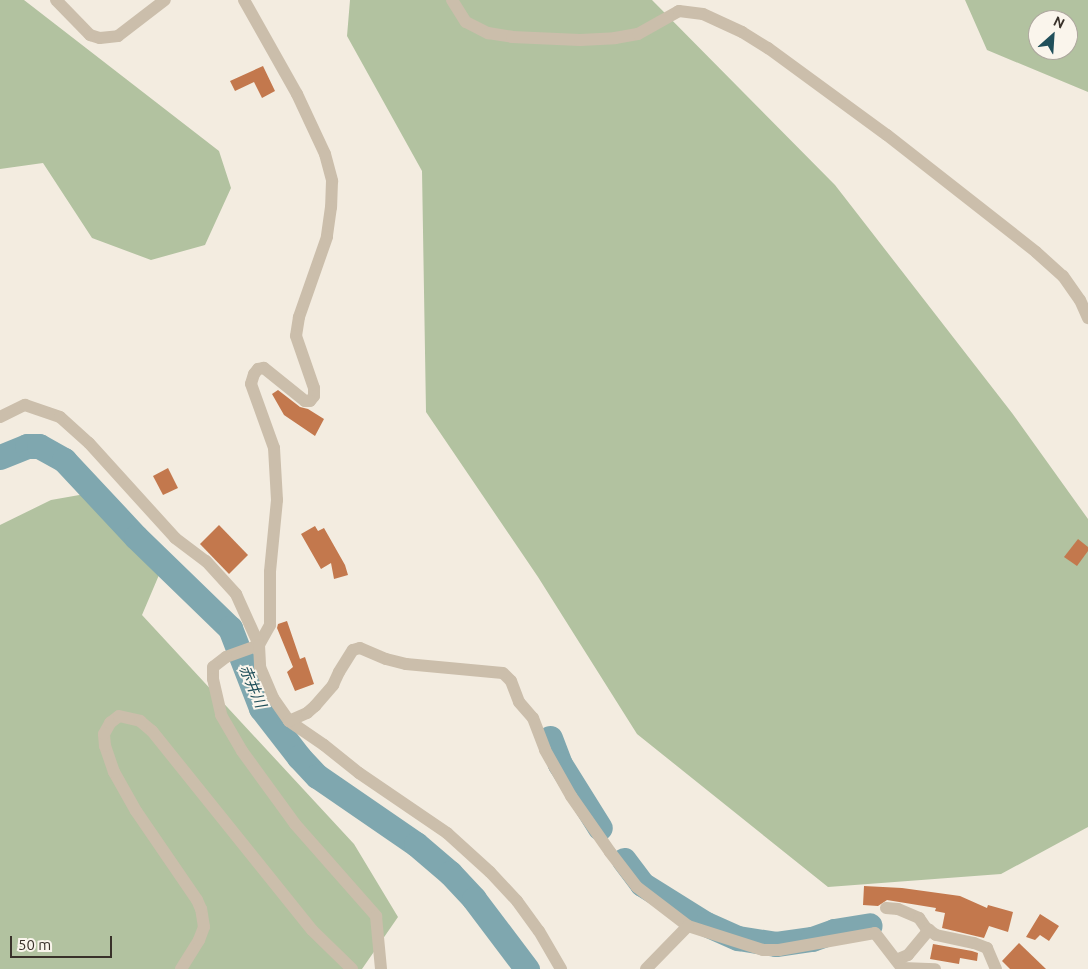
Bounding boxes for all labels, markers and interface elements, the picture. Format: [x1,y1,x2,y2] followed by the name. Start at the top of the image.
[1028,10,1078,60] north arrow
[1051,13,1067,32] text: N
[236,662,270,710] water label: 赤井川
[12,926,115,958] scale bar
[18,936,51,953] text: 50 m

